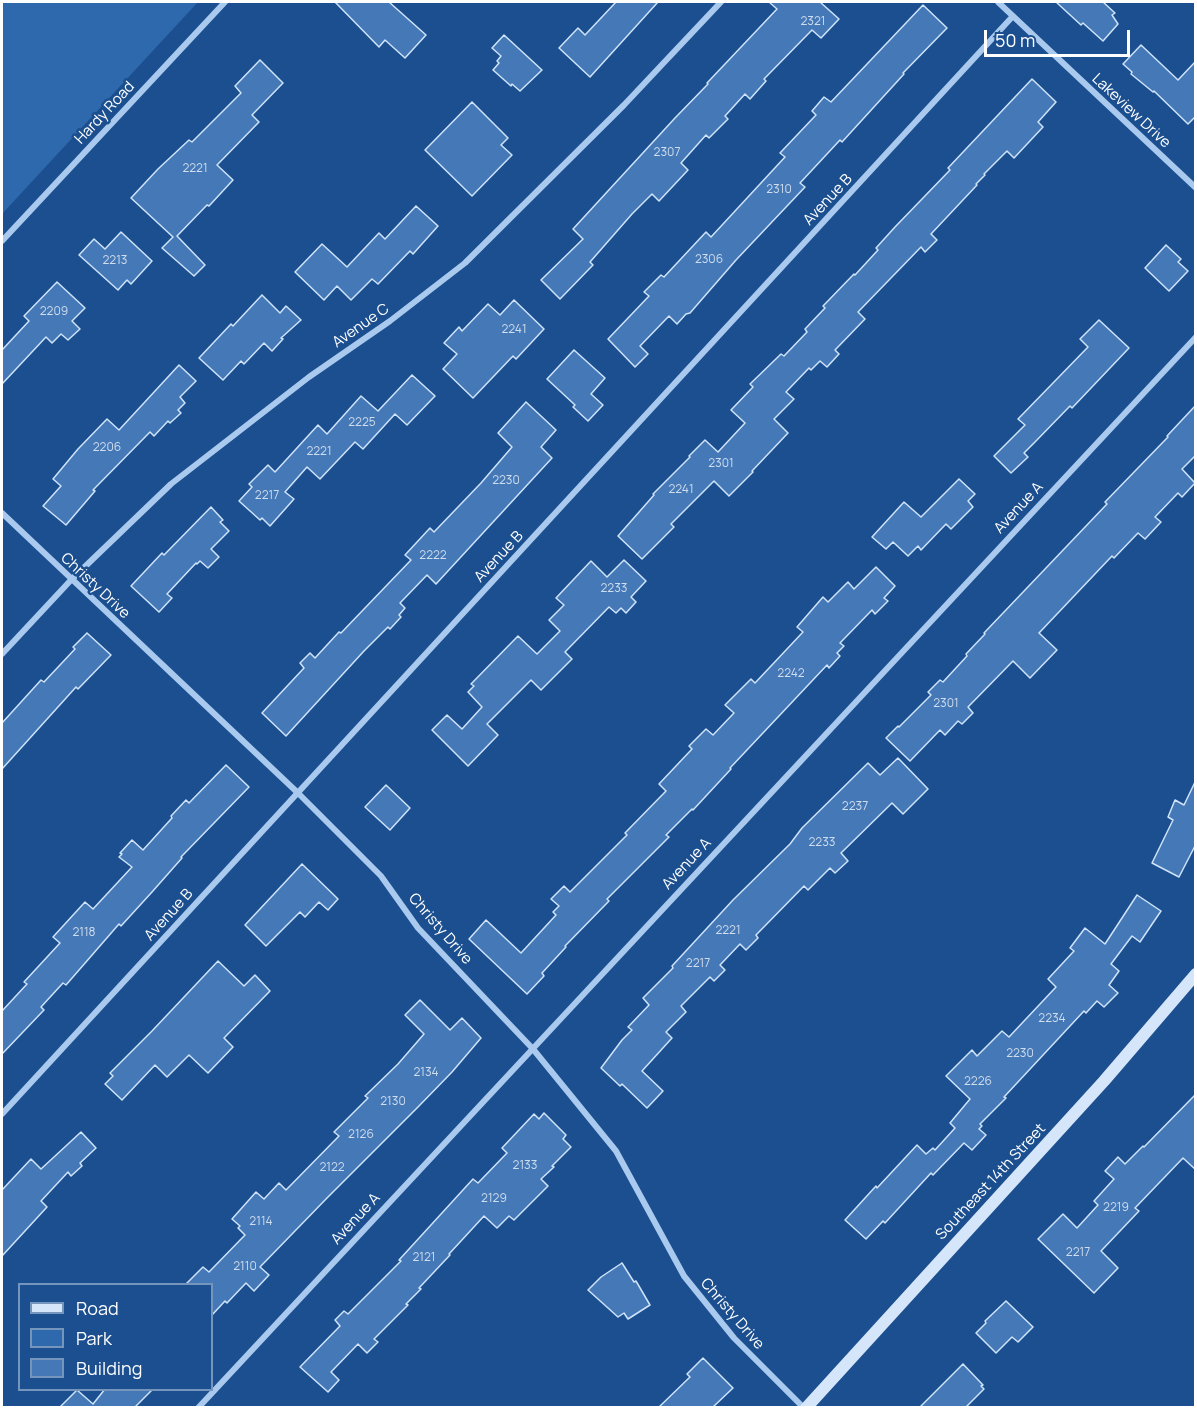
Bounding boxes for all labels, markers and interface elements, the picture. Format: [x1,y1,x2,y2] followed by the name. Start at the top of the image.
[801,15,825,29] house number: 2321
[987,18,1132,56] scale bar
[995,28,1035,52] text: 50 m
[1088,70,1174,152] street label: Lakeview Drive
[71,78,139,148] street label: Hardy Road
[654,146,680,160] house number: 2307
[182,162,208,176] house number: 2221
[800,171,856,229] street label: Avenue B
[766,183,792,197] house number: 2310
[695,253,723,267] house number: 2306
[103,254,127,268] house number: 2213
[329,300,393,352] street label: Avenue C
[40,305,68,319] house number: 2209
[501,323,527,337] house number: 2241
[348,416,376,430] house number: 2225
[93,441,121,455] house number: 2206
[306,445,332,459] house number: 2221
[708,457,734,471] house number: 2301
[492,474,520,488] house number: 2230
[991,479,1047,537] street label: Avenue A
[668,483,694,497] house number: 2241
[255,489,279,503] house number: 2217
[471,528,527,586] street label: Avenue B
[57,549,133,623] street label: Christy Drive
[419,549,447,563] house number: 2222
[601,582,627,596] house number: 2233
[777,667,805,681] house number: 2242
[933,697,959,711] house number: 2301
[842,800,868,814] house number: 2237
[659,835,715,893] street label: Avenue A
[809,836,835,850] house number: 2233
[141,885,197,945] street label: Avenue B
[404,890,476,968] street label: Christy Drive
[715,924,741,938] house number: 2221
[72,926,96,940] house number: 2118
[686,957,710,971] house number: 2217
[1038,1012,1066,1026] house number: 2234
[1006,1047,1034,1061] house number: 2230
[413,1066,439,1080] house number: 2134
[964,1075,992,1089] house number: 2226
[380,1095,406,1109] house number: 2130
[932,1120,1050,1244] street label: Southeast 14th Street
[348,1128,374,1142] house number: 2126
[513,1159,537,1173] house number: 2133
[319,1161,345,1175] house number: 2122
[328,1190,384,1248] street label: Avenue A
[481,1192,507,1206] house number: 2129
[1103,1201,1129,1215] house number: 2219
[249,1215,273,1229] house number: 2114
[1066,1246,1090,1260] house number: 2217
[412,1251,436,1265] house number: 2121
[233,1260,257,1274] house number: 2110
[696,1275,768,1353] street label: Christy Drive
[18,1283,213,1391] legend
[76,1296,119,1320] text: Road
[76,1326,112,1350] text: Park
[76,1356,142,1380] text: Building

